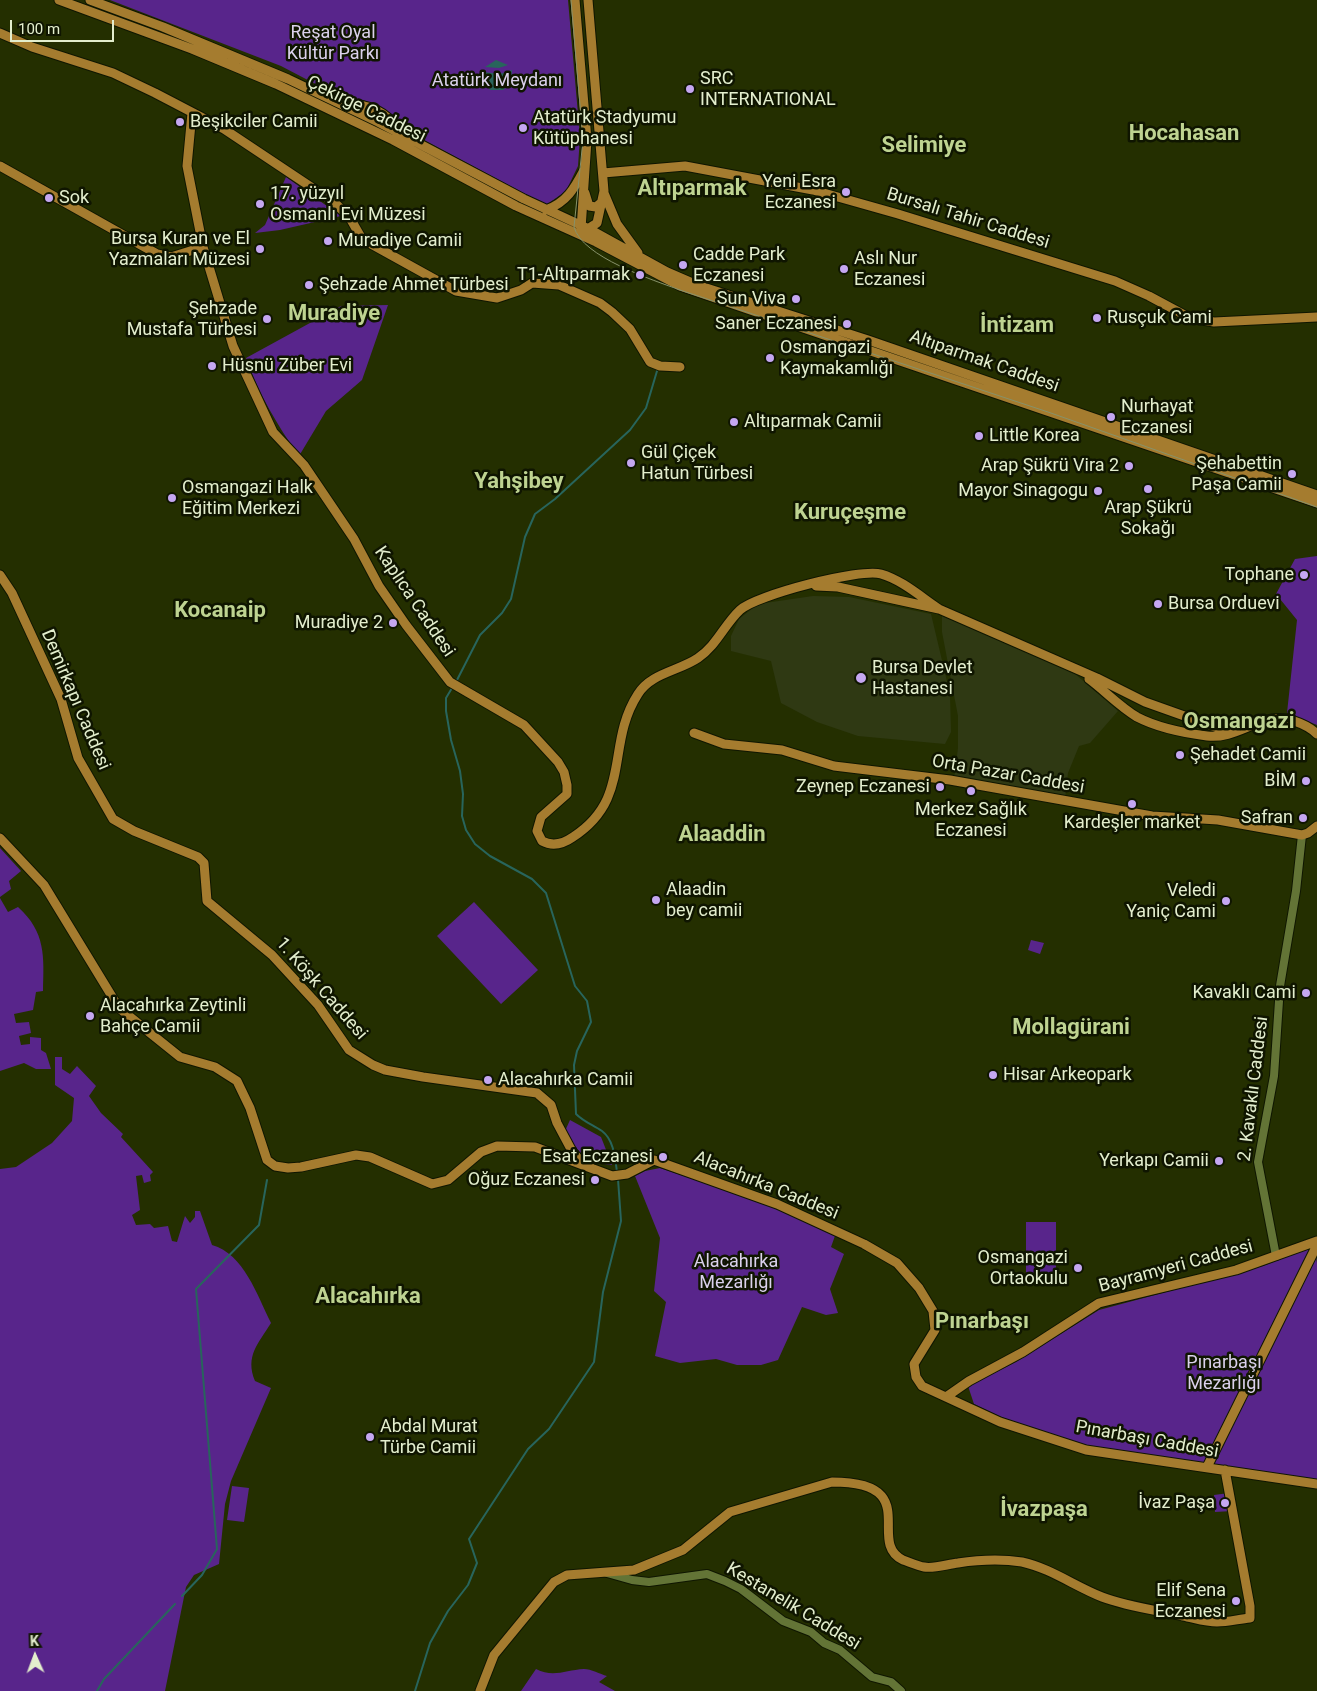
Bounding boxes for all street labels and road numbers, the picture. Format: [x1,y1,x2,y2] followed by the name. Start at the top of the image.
[303,72,429,148] street label: Çekirge Caddesi
[884,184,1052,254] street label: Bursalı Tahir Caddesi
[906,326,1062,398] street label: Altıparmak Caddesi
[369,543,459,661] street label: Kaplıca Caddesi
[36,626,114,774] street label: Demirkapı Caddesi
[930,751,1086,799] street label: Orta Pazar Caddesi
[271,933,371,1045] street label: 1. Köşk Caddesi
[1234,1015,1274,1163] street label: 2. Kavaklı Caddesi
[691,1147,841,1225] street label: Alacahırka Caddesi
[1097,1236,1255,1298] street label: Bayramyeri Caddesi
[1074,1417,1220,1463] street label: Pınarbaşı Caddesi
[722,1558,864,1656] street label: Kestanelik Caddesi

